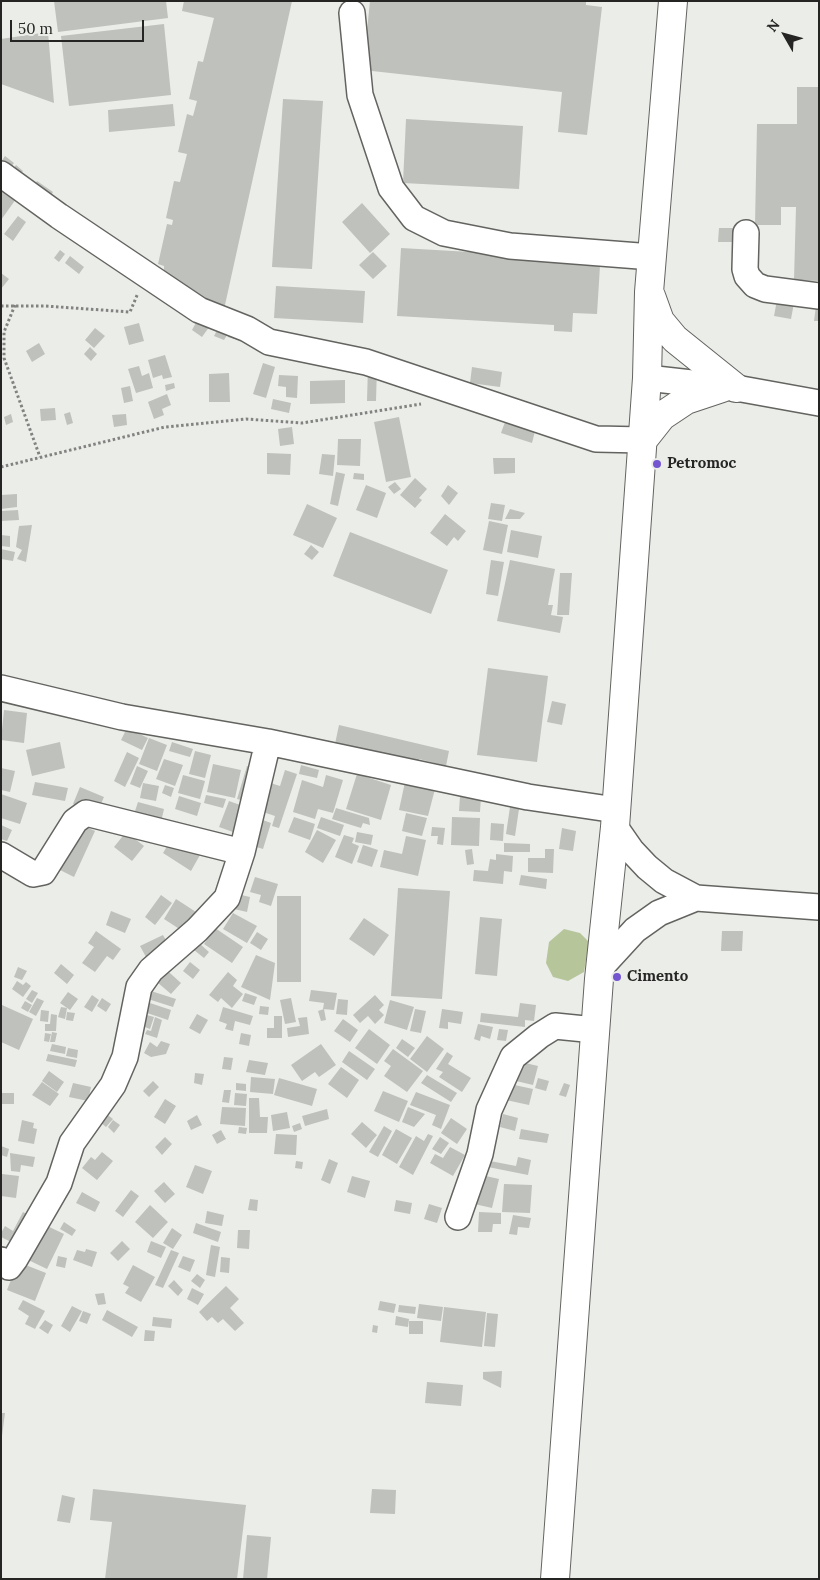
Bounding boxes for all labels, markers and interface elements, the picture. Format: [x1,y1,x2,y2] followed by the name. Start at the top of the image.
[12,10,146,42] scale bar
[760,10,810,60] north arrow
[763,16,784,36] text: N
[18,19,53,38] text: 50 m
[667,455,736,473] place label: Petromoc
[651,458,663,470] marker: Petromoc
[627,968,688,986] place label: Cimento
[611,971,623,983] marker: Cimento

